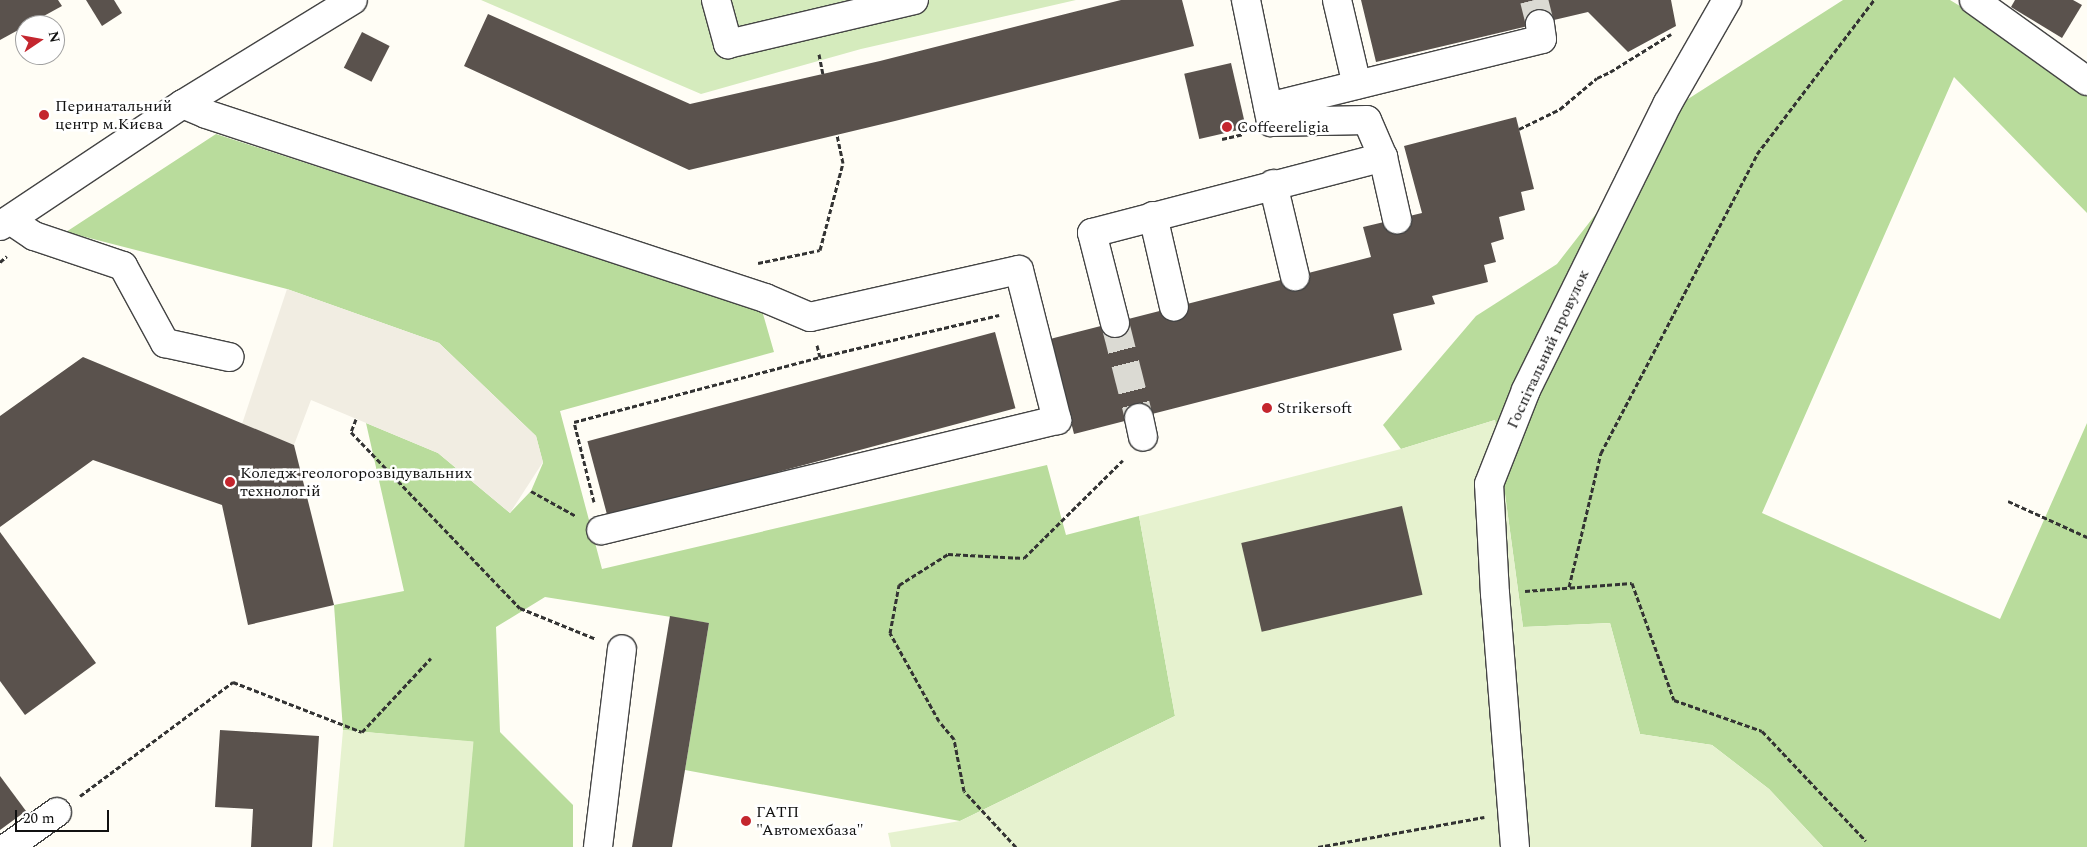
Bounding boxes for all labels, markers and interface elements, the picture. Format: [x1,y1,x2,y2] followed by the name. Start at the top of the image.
[15,15,65,65] north arrow
[43,29,66,45] text: N
[55,96,172,134] place label: Перинатальний центр м.Києва
[37,108,51,122] marker: Перинатальний центр м.Києва
[1237,117,1329,137] place label: Coffeereligia
[1221,121,1233,133] marker: Coffeereligia
[1503,266,1593,432] street label: Госпітальний провулок
[1277,398,1352,418] place label: Strikersoft
[1261,402,1273,414] marker: Strikersoft
[240,463,472,501] place label: Коледж геологорозвідувальних технологій
[224,476,236,488] marker: Коледж геологорозвідувальних технологій
[18,800,111,832] scale bar
[756,802,864,840] place label: ГАТП "Автомехбаза"
[23,807,55,830] text: 20 m
[740,815,752,827] marker: ГАТП "Автомехбаза"

